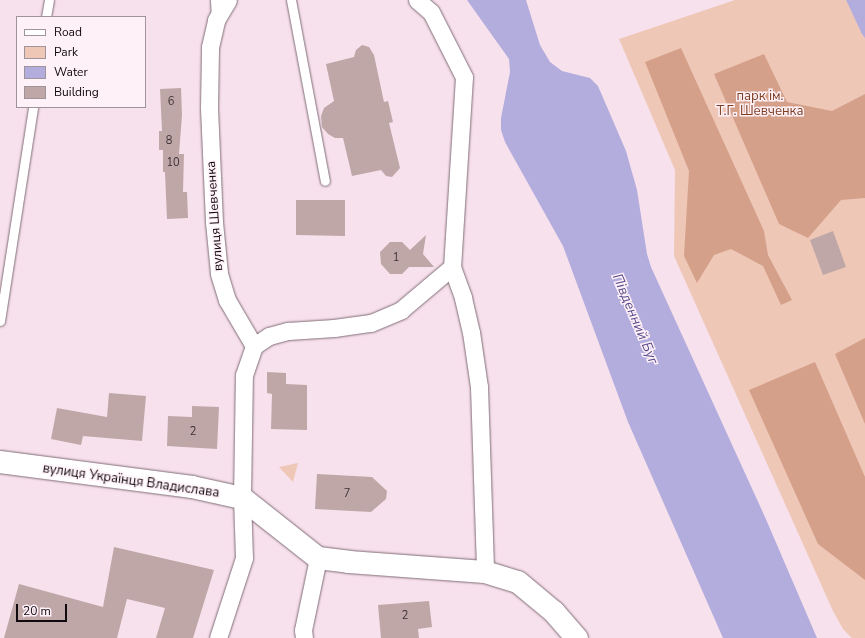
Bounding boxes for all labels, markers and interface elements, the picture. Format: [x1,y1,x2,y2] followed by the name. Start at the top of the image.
[16,16,146,108] legend
[54,24,82,40] text: Road
[54,44,78,60] text: Park
[54,64,88,80] text: Water
[54,84,99,100] text: Building
[717,89,803,120] park label: парк ім. Т.Г. Шевченка
[168,95,174,109] house number: 6
[166,134,172,148] house number: 8
[166,156,180,170] house number: 10
[203,160,227,272] street label: вулиця Шевченка
[393,251,399,265] house number: 1
[608,271,662,367] water label: Південний Буг
[190,425,196,439] house number: 2
[42,461,220,501] street label: вулиця Українця Владислава
[344,487,350,501] house number: 7
[18,596,69,622] scale bar
[23,603,51,619] text: 20 m
[402,609,408,623] house number: 2

